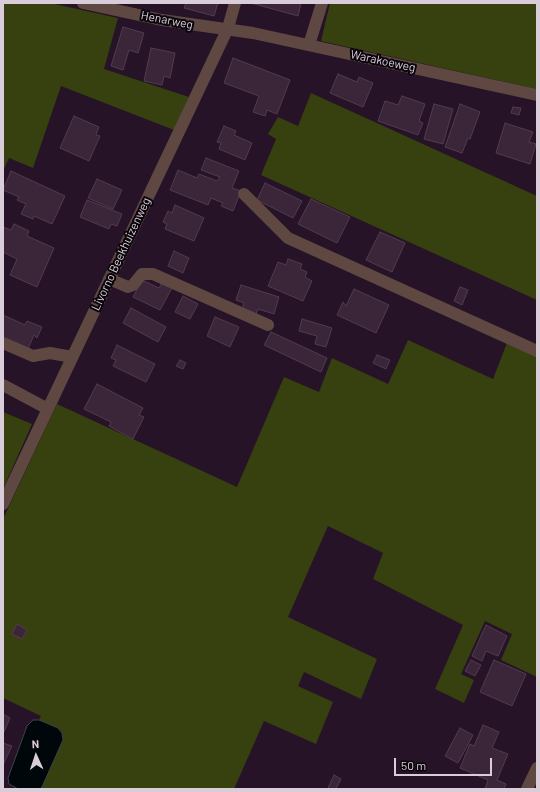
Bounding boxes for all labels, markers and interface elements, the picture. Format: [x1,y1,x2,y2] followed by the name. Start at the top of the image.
[140,8,194,32] street label: Henarweg
[349,47,417,75] street label: Warakoeweg
[88,195,154,313] street label: Livorno Beekhuizenweg
[16,736,56,776] north arrow
[31,737,39,750] text: N
[396,750,494,776] scale bar
[401,758,426,772] text: 50 m

